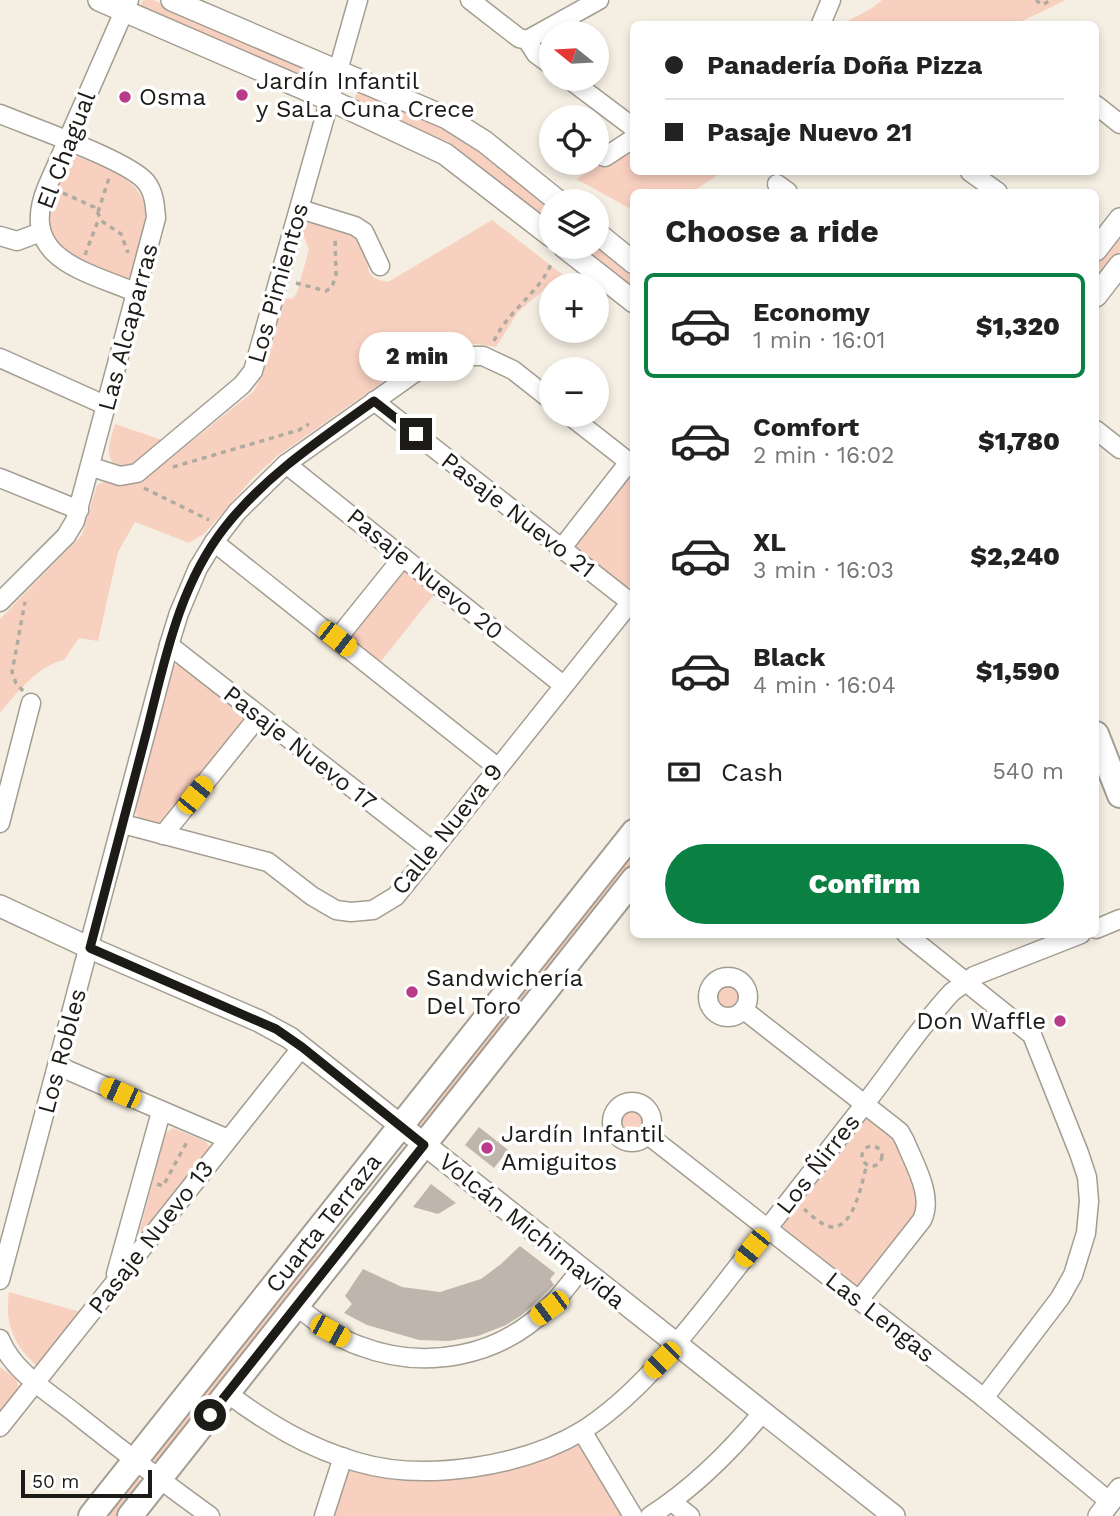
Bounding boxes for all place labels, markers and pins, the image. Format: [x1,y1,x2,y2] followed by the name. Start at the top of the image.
[256,67,475,123] place label: Jardín Infantil y SaLa Cuna Crece
[139,83,206,111] place label: Osma
[234,87,250,103] marker: Jardín Infantil y SaLa Cuna Crece
[117,89,133,105] marker: Osma
[426,964,583,1020] place label: Sandwichería Del Toro
[404,984,420,1000] marker: Sandwichería Del Toro
[916,1007,1046,1035] place label: Don Waffle
[1052,1013,1068,1029] marker: Don Waffle
[501,1120,665,1176] place label: Jardín Infantil Amiguitos
[479,1140,495,1156] marker: Jardín Infantil Amiguitos

